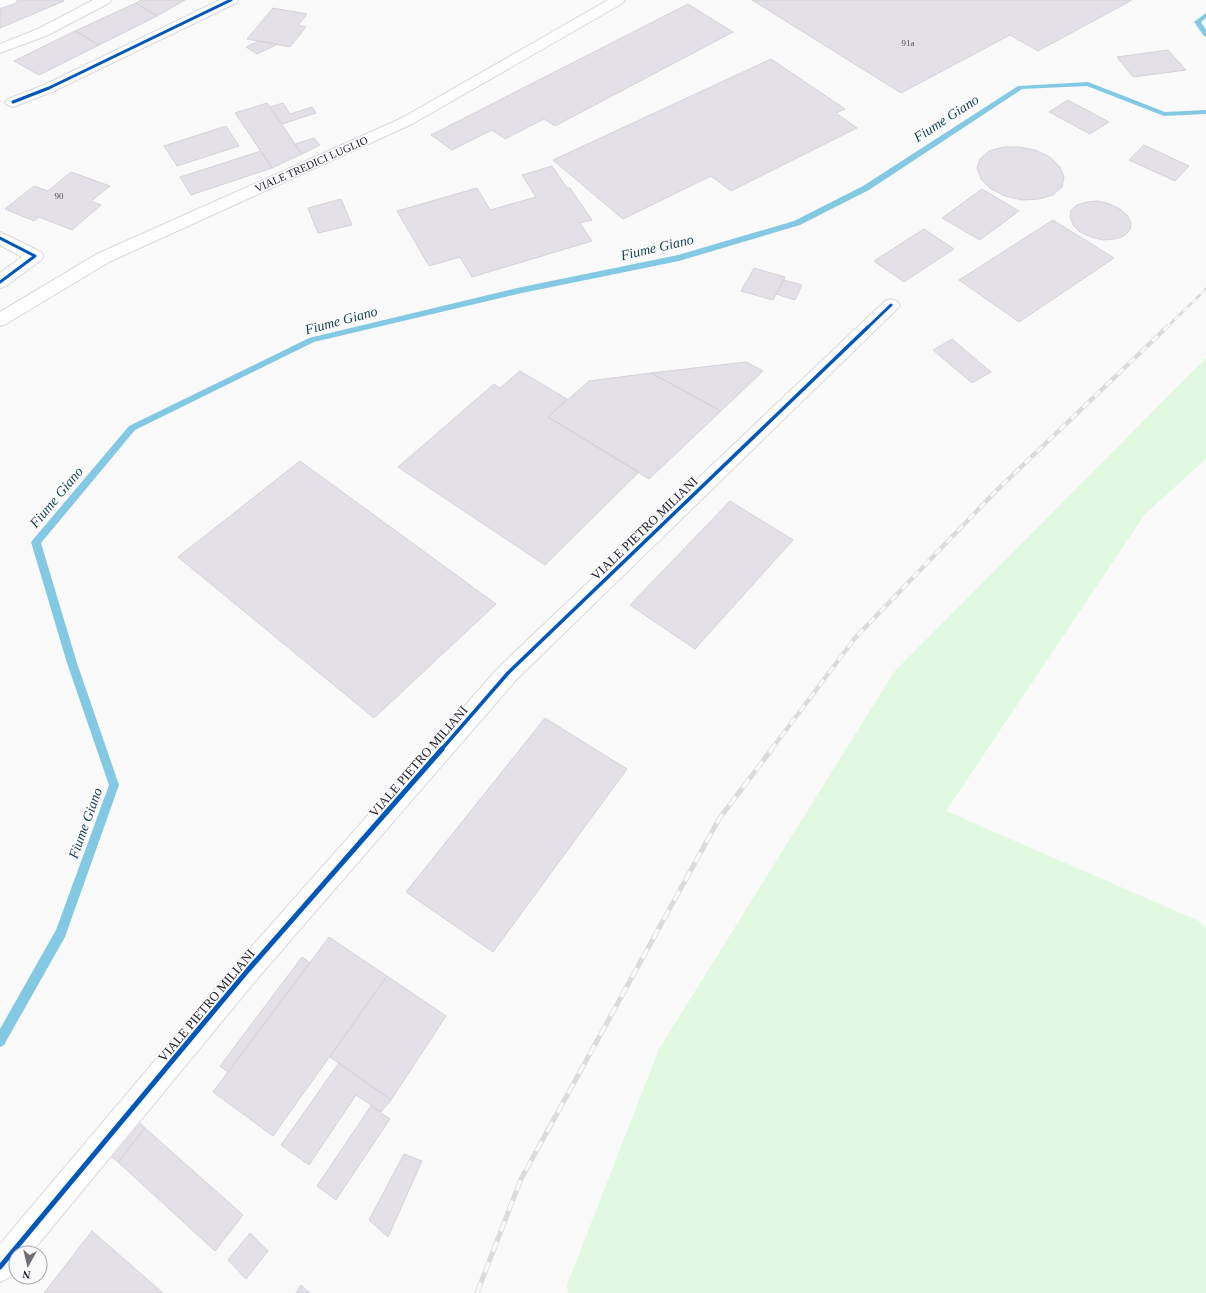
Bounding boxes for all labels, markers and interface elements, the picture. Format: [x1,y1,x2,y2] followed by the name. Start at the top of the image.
[902,38,915,48] house number: 91a
[910,92,981,145] water label: Fiume Giano
[253,134,369,194] street label: VIALE TREDICI LUGLIO
[55,191,64,201] house number: 90
[618,232,695,263] water label: Fiume Giano
[302,304,379,338] water label: Fiume Giano
[26,464,86,531] water label: Fiume Giano
[588,474,701,583] street label: VIALE PIETRO MILIANI
[366,703,471,820] street label: VIALE PIETRO MILIANI
[65,786,105,862] water label: Fiume Giano
[155,946,258,1065] street label: VIALE PIETRO MILIANI
[8,1245,48,1285] north arrow
[22,1268,31,1281] text: N

